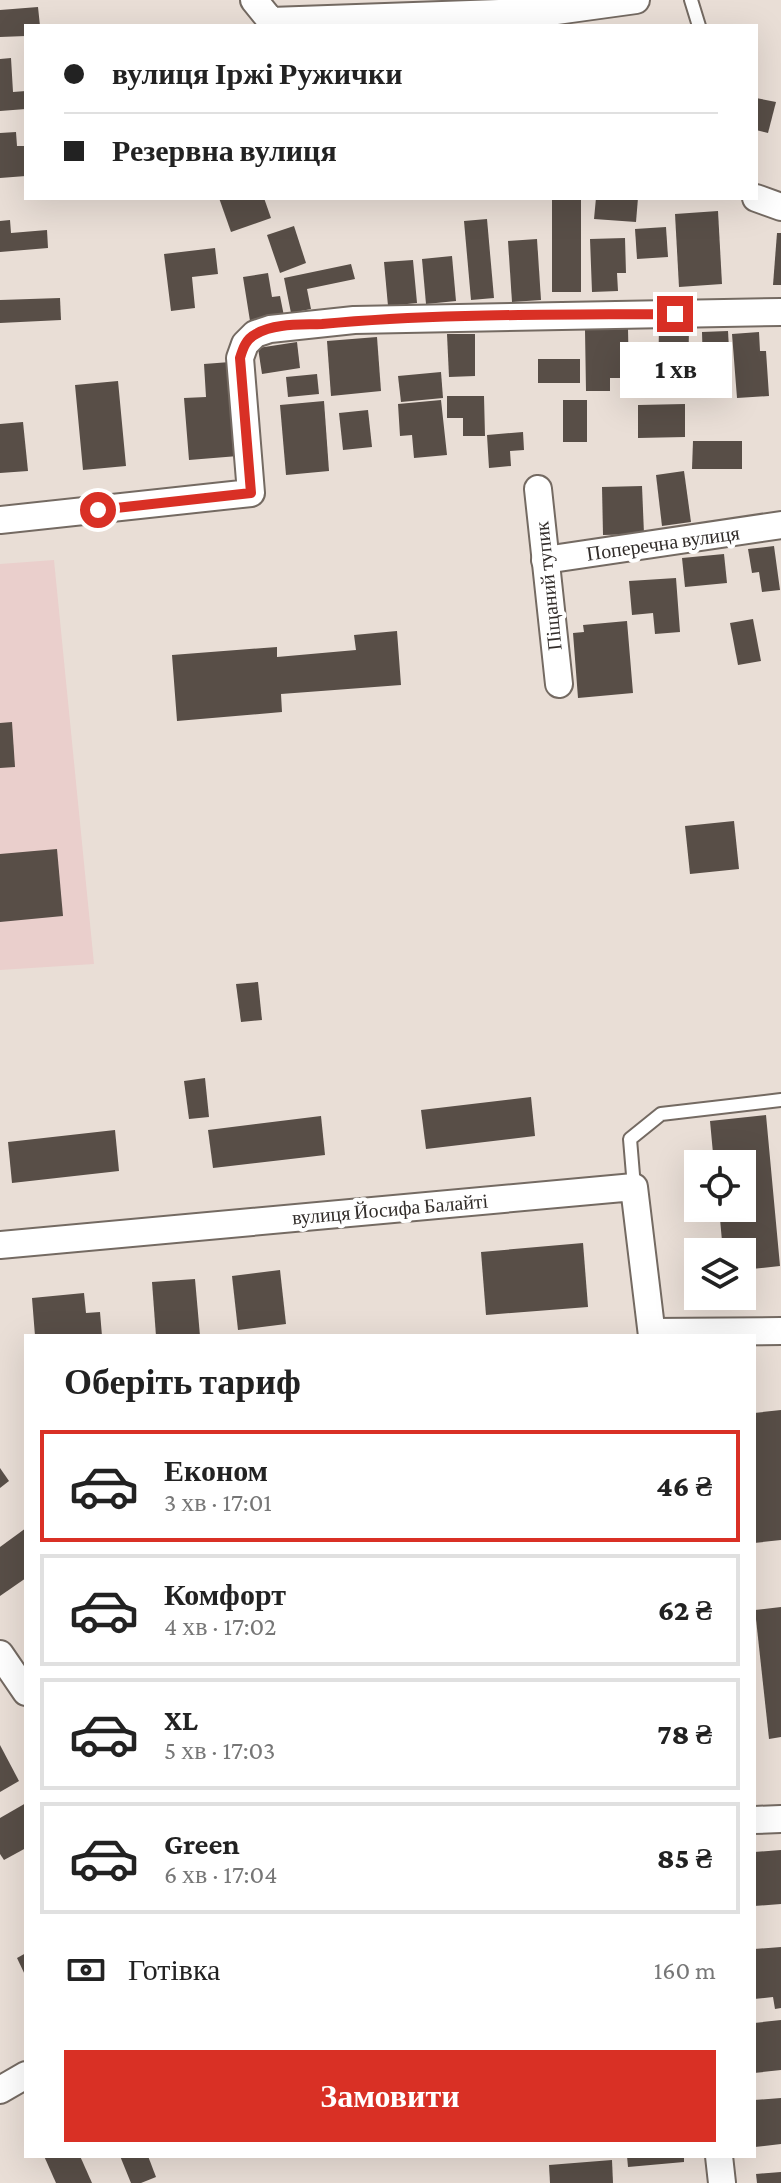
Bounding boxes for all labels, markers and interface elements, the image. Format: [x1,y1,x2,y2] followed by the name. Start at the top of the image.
[112,57,403,90] text: вулиця Іржі Ружички
[112,134,337,167] text: Резервна вулиця
[657,296,693,332] route end
[619,342,731,398] callout: 1 хв
[655,355,697,384] text: 1 хв
[80,492,116,528] route start
[530,520,567,652] street label: Піщаний тупик
[585,521,741,566] street label: Поперечна вулиця
[684,1150,756,1310] map controls
[684,1150,756,1222] button: locate
[291,1189,489,1230] street label: вулиця Йосифа Балайті
[684,1238,756,1310] button: layers
[64,1362,301,1402] text: Оберіть тариф
[68,1450,140,1522] icon: car
[164,1454,268,1487] text: Економ
[656,1469,712,1502] text: 46 ₴
[164,1488,272,1517] text: 3 хв · 17:01
[68,1574,140,1646] icon: car
[164,1578,286,1611] text: Комфорт
[658,1593,712,1626] text: 62 ₴
[164,1612,276,1641] text: 4 хв · 17:02
[68,1698,140,1770] icon: car
[164,1703,198,1736] text: XL
[657,1717,712,1750] text: 78 ₴
[164,1736,275,1765] text: 5 хв · 17:03
[68,1822,140,1894] icon: car
[164,1827,240,1860] text: Green
[657,1841,712,1874] text: 85 ₴
[164,1860,278,1889] text: 6 хв · 17:04
[64,1948,108,1992] icon: cash
[128,1953,220,1986] text: Готівка
[654,1956,716,1985] text: 160 m
[64,2050,716,2142] button: Замовити

